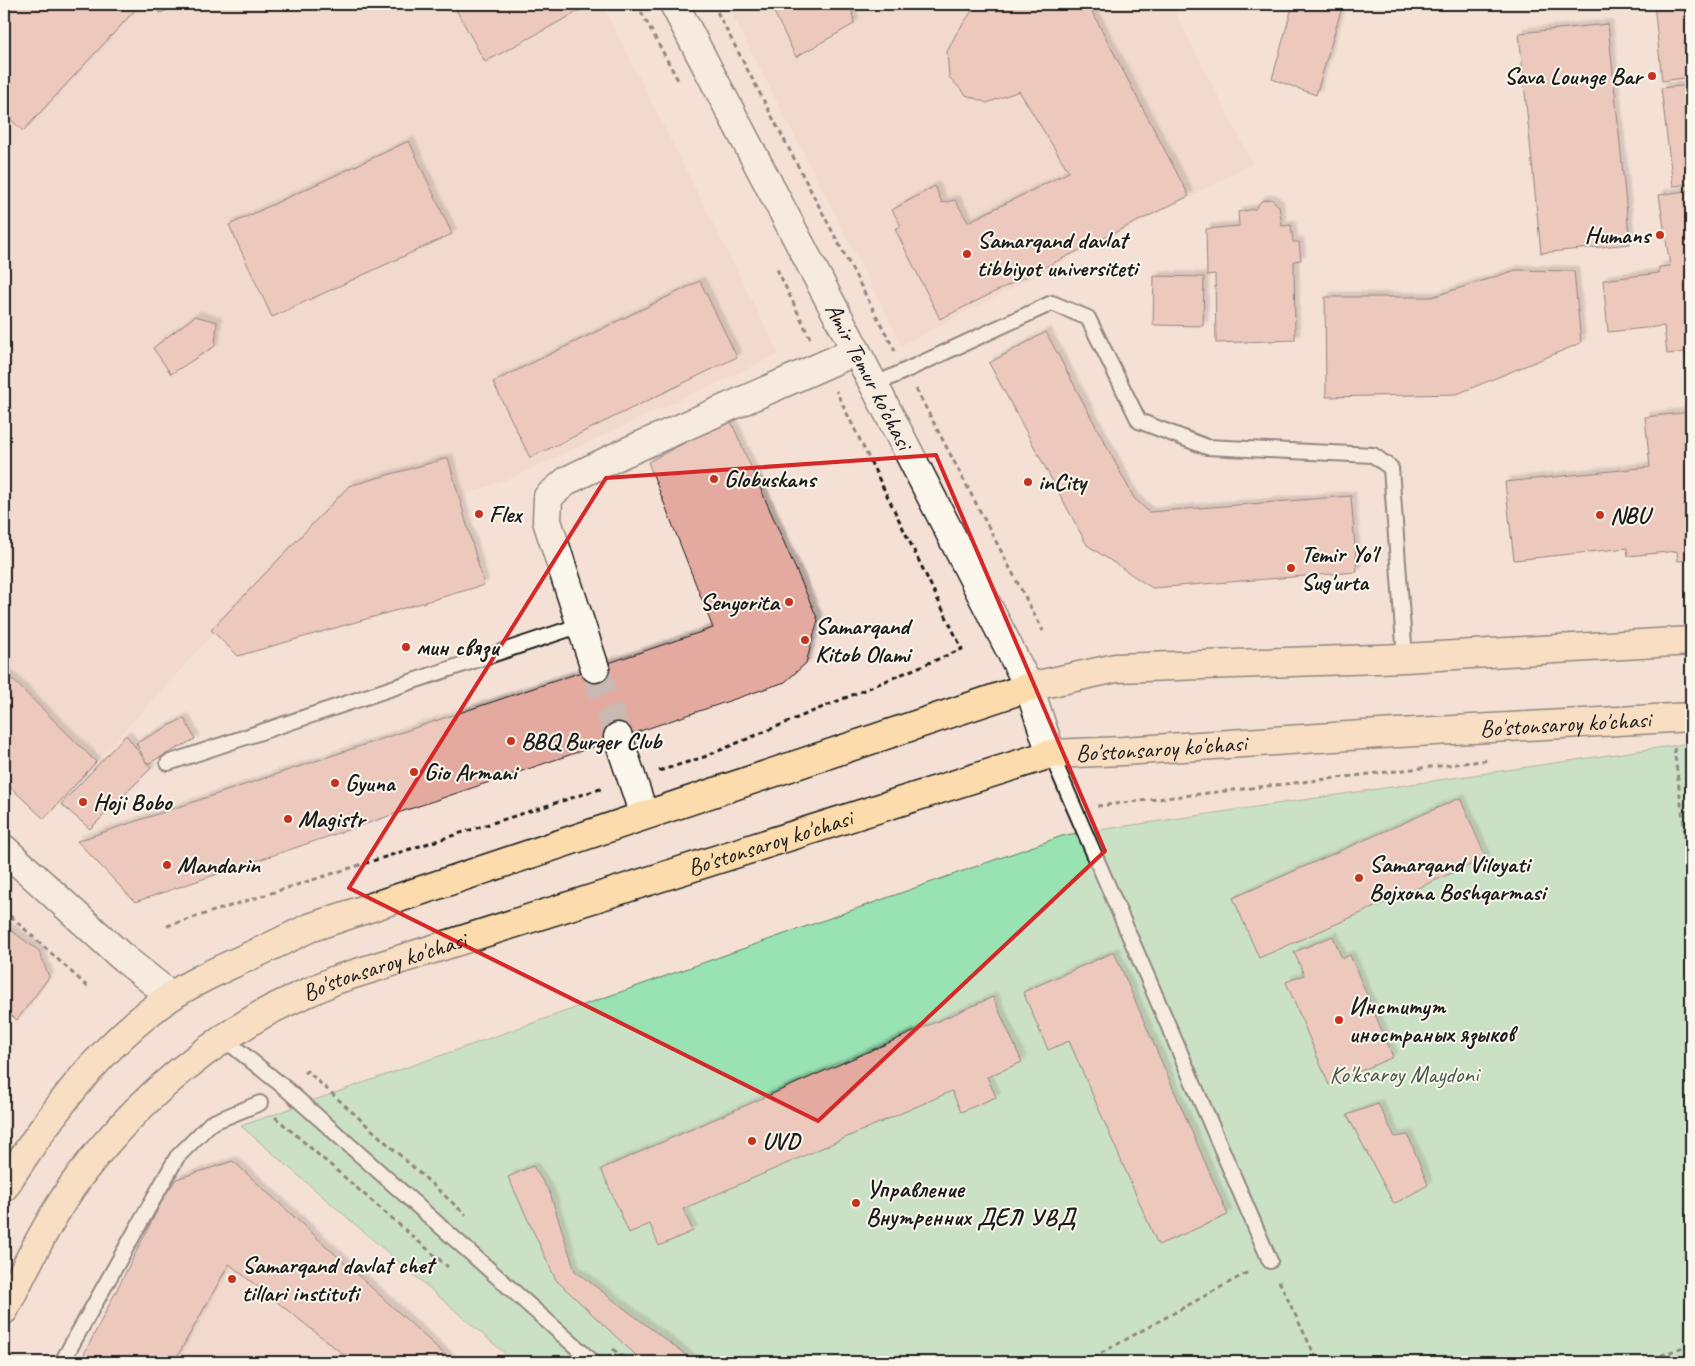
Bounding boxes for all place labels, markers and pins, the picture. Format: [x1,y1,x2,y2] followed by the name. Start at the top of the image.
[1504,61,1644,91] place label: Sava Lounge Bar
[1646,70,1658,82] marker: Sava Lounge Bar
[1584,220,1653,250] place label: Humans
[977,225,1141,283] place label: Samarqand davlat tibbiyot universiteti
[1654,229,1666,241] marker: Humans
[961,248,973,260] marker: Samarqand davlat tibbiyot universiteti
[724,464,818,494] place label: Globuskans
[1038,467,1089,497] place label: inCity
[708,473,720,485] marker: Globuskans
[1022,476,1034,488] marker: inCity
[489,499,524,529] place label: Flex
[1610,500,1654,530] place label: NBU
[473,508,485,520] marker: Flex
[1594,509,1606,521] marker: NBU
[1301,539,1382,597] place label: Temir Yo'l Sug'urta
[1285,562,1297,574] marker: Temir Yo'l Sug'urta
[700,587,781,617] place label: Senyorita
[783,596,795,608] marker: Senyorita
[815,611,914,669] place label: Samarqand Kitob Olami
[416,632,501,663] place label: мин связи
[799,634,811,646] marker: Samarqand Kitob Olami
[400,641,412,653] marker: мин связи
[521,726,663,756] place label: BBQ Burger Club
[505,735,517,747] marker: BBQ Burger Club
[424,757,520,787] place label: Gio Armani
[408,766,420,778] marker: Gio Armani
[345,768,397,798] place label: Gyuna
[329,777,341,789] marker: Gyuna
[93,787,174,817] place label: Hoji Bobo
[77,796,89,808] marker: Hoji Bobo
[298,804,367,834] place label: Magistr
[282,813,294,825] marker: Magistr
[1369,849,1548,907] place label: Samarqand Viloyati Bojxona Boshqarmasi
[177,850,261,880] place label: Mandarin
[161,859,173,871] marker: Mandarin
[1353,872,1365,884] marker: Samarqand Viloyati Bojxona Boshqarmasi
[1349,991,1518,1050] place label: Институт иностраных языков
[1333,1014,1345,1026] marker: Институт иностраных языков
[762,1126,802,1156] place label: UVD
[746,1135,758,1147] marker: UVD
[866,1174,1077,1232] place label: Управление Внутренних ДЕЛ УВД
[850,1197,862,1209] marker: Управление Внутренних ДЕЛ УВД
[242,1250,438,1308] place label: Samarqand davlat chet tillari instituti
[226,1273,238,1285] marker: Samarqand davlat chet tillari instituti

